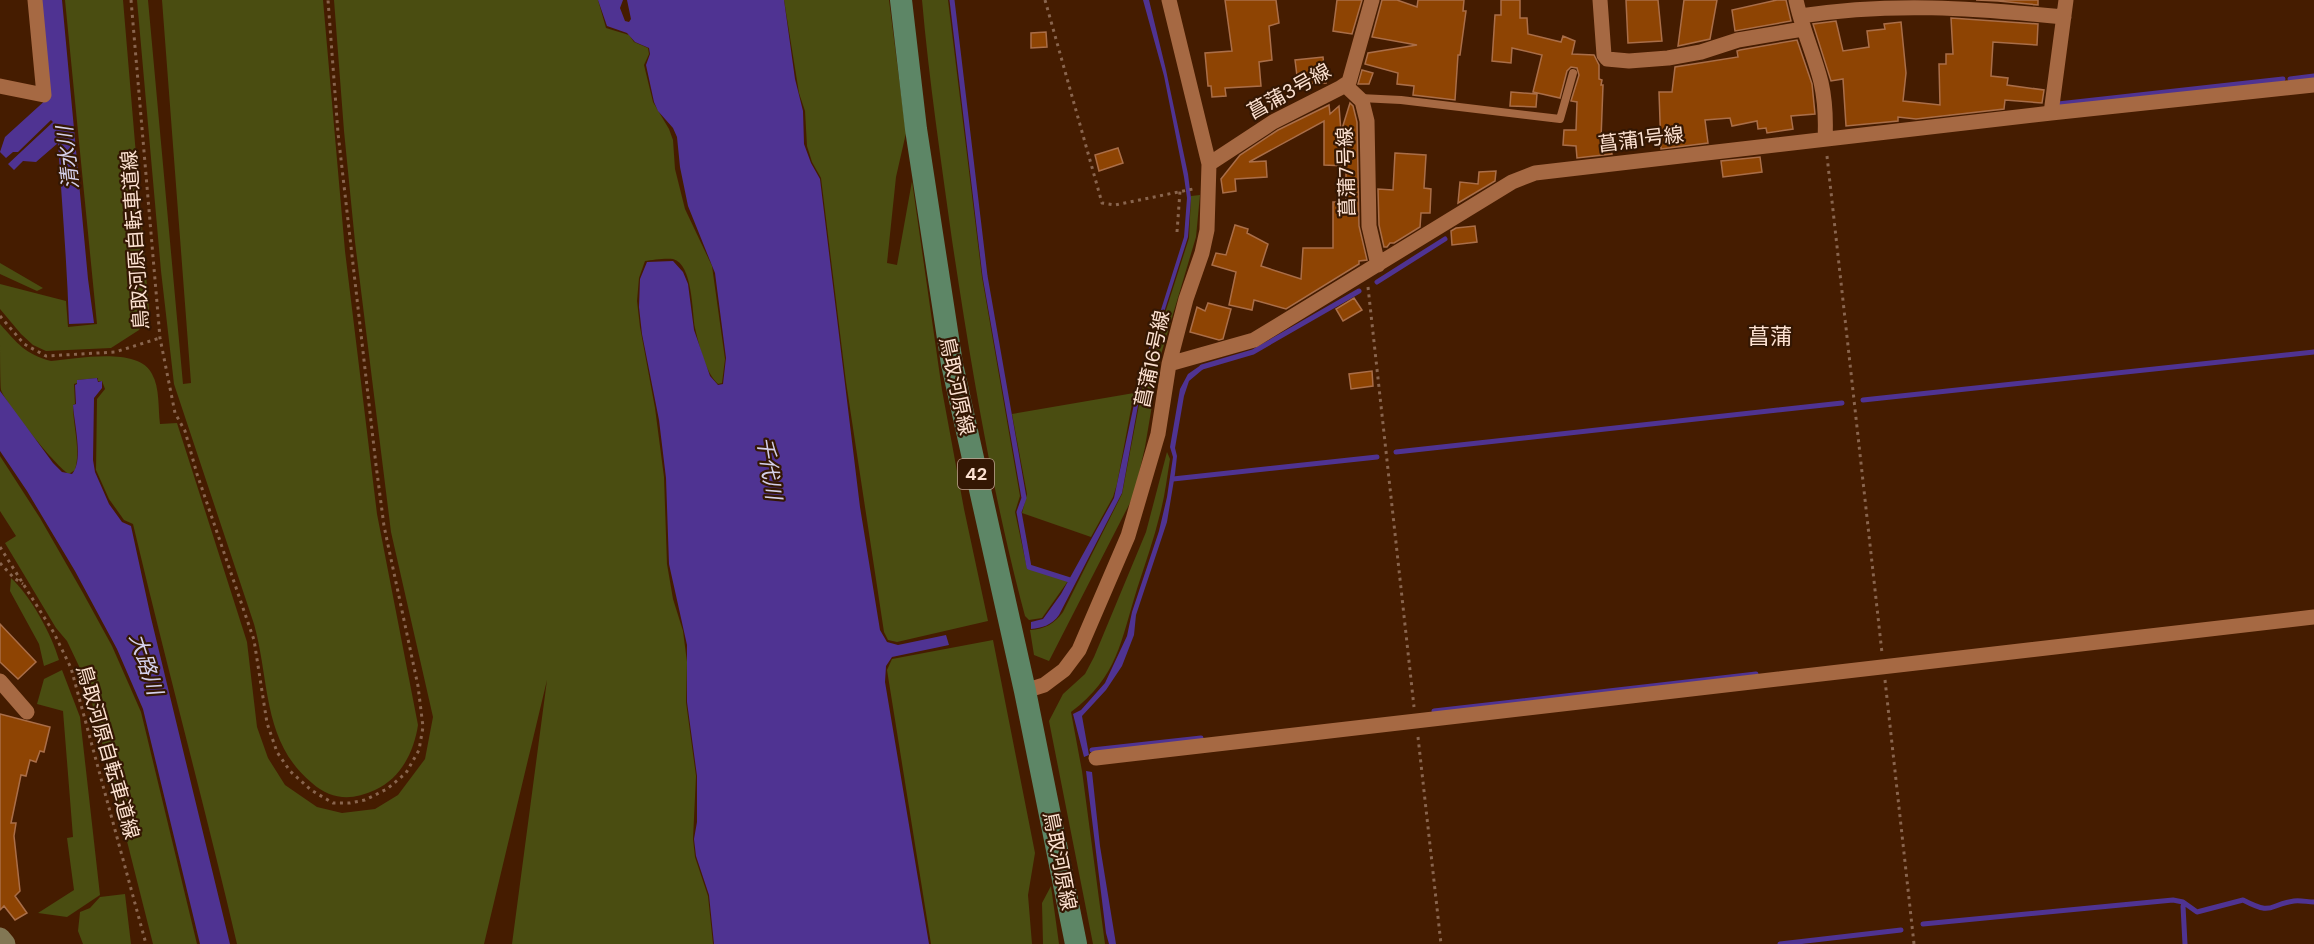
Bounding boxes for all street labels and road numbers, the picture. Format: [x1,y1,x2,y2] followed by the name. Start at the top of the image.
[1243,57,1335,125] street label: 菖蒲3号線
[1597,121,1685,157] street label: 菖蒲1号線
[1331,126,1361,218] street label: 菖蒲7号線
[116,149,154,331] street label: 鳥取河原自転車道線
[1129,308,1175,410] street label: 菖蒲16号線
[934,334,980,438] street label: 鳥取河原線
[958,459,994,489] road number: 42
[71,662,145,842] street label: 鳥取河原自転車道線
[1038,809,1082,913] street label: 鳥取河原線

